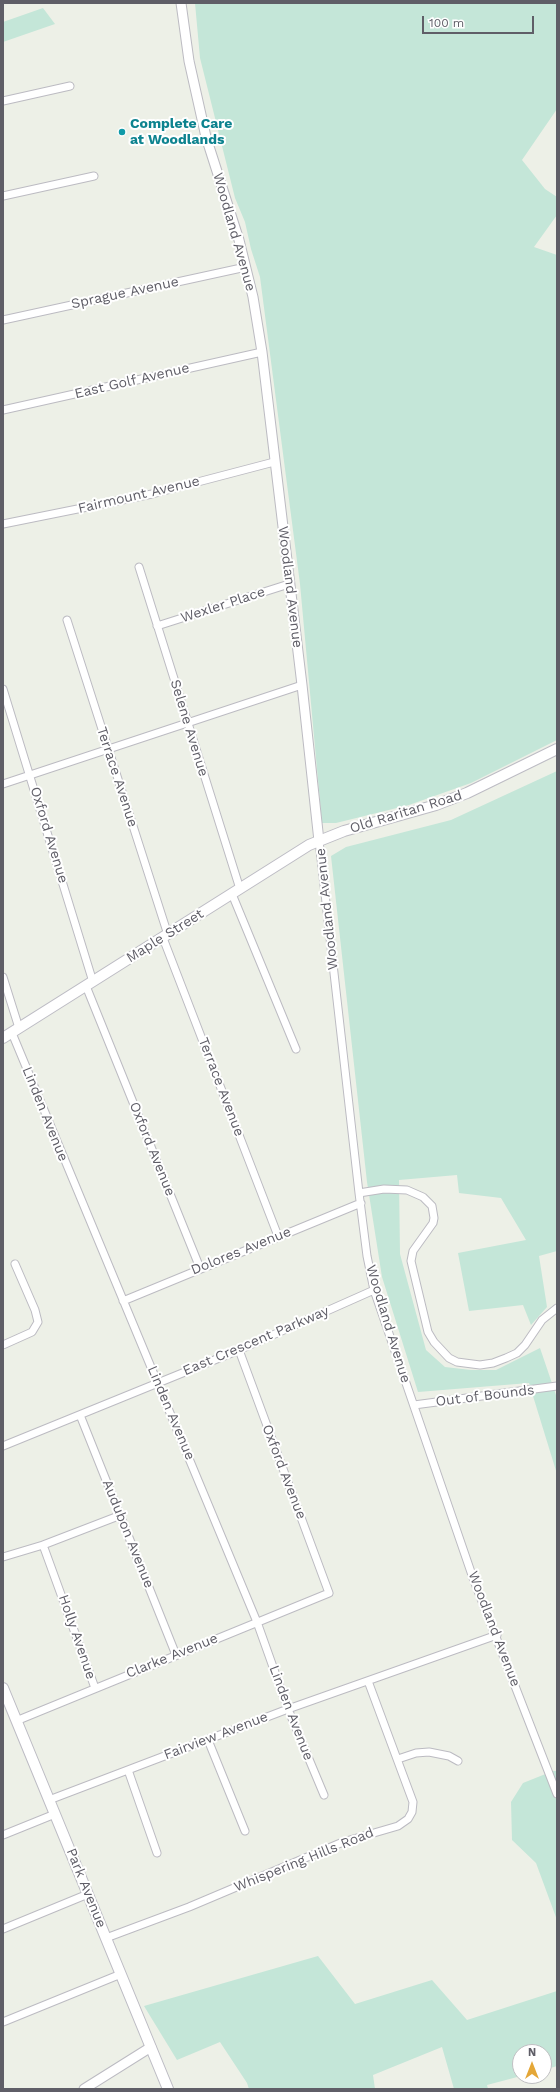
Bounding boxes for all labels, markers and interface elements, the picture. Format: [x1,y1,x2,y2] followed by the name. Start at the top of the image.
[424,8,536,34] scale bar
[429,16,464,30] text: 100 m
[130,116,232,148] place label: Complete Care at Woodlands
[117,127,127,137] marker: Complete Care at Woodlands
[209,171,259,293] street label: Woodland Avenue
[70,273,180,313] street label: Sprague Avenue
[73,360,191,402] street label: East Golf Avenue
[77,473,201,517] street label: Fairmount Avenue
[274,525,306,649] street label: Woodland Avenue
[179,583,267,627] street label: Wexler Place
[166,678,212,778] street label: Selene Avenue
[93,725,141,829] street label: Terrace Avenue
[26,785,72,885] street label: Oxford Avenue
[348,787,464,837] street label: Old Raritan Road
[312,847,342,971] street label: Woodland Avenue
[123,906,207,966] street label: Maple Street
[194,1035,248,1139] street label: Terrace Avenue
[18,1064,72,1164] street label: Linden Avenue
[125,1100,179,1198] street label: Oxford Avenue
[189,1223,293,1279] street label: Dolores Avenue
[362,1263,414,1385] street label: Woodland Avenue
[180,1303,332,1379] street label: East Crescent Parkway
[144,1363,198,1463] street label: Linden Avenue
[435,1382,535,1410] street label: Out of Bounds
[258,1422,310,1522] street label: Oxford Avenue
[99,1477,157,1591] street label: Audubon Avenue
[464,1569,524,1689] street label: Woodland Avenue
[55,1593,99,1681] street label: Holly Avenue
[124,1630,220,1682] street label: Clarke Avenue
[265,1663,317,1763] street label: Linden Avenue
[162,1708,270,1764] street label: Fairview Avenue
[232,1824,376,1896] street label: Whispering Hills Road
[62,1846,110,1930] street label: Park Avenue
[512,2044,552,2084] north arrow
[528,2046,536,2059] text: N

